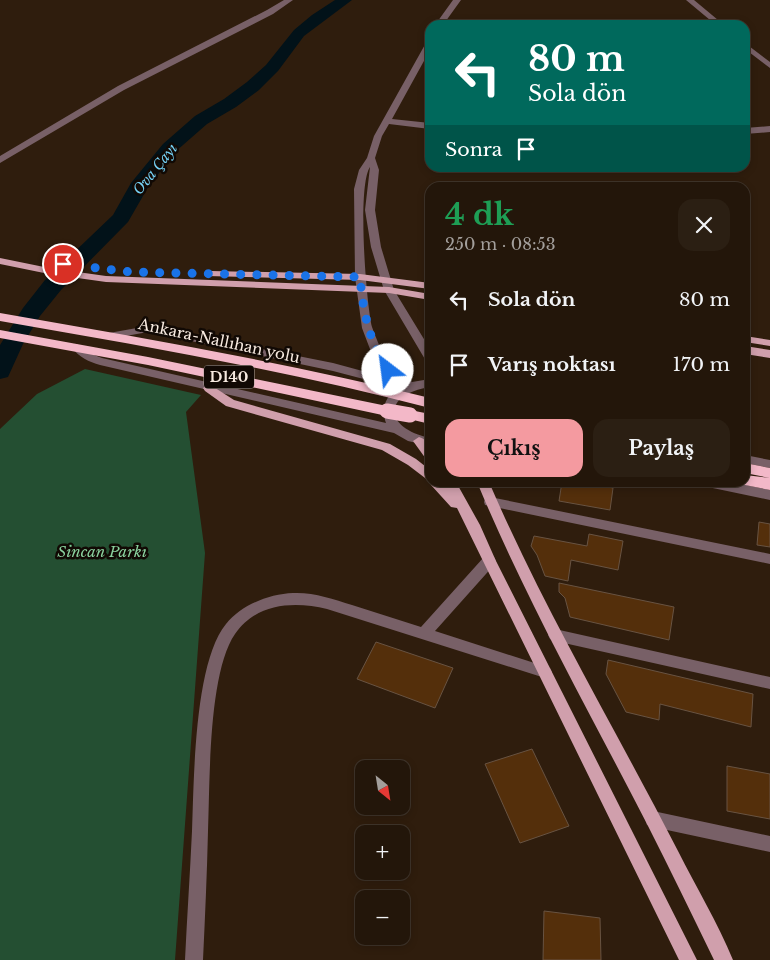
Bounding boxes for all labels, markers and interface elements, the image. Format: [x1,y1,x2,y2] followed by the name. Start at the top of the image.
[528,37,625,80] text: 80 m
[445,40,510,105] icon: left
[528,80,626,107] text: Sola dön
[512,135,540,163] icon: arrive
[445,138,502,161] text: Sonra
[129,139,181,198] water label: Ova Çayı
[445,196,514,233] text: 4 dk
[678,199,730,251] button: close
[445,234,556,254] text: 250 m · 08:53
[42,243,84,285] pin
[49,250,77,278] icon: arrive
[445,286,473,314] icon: left
[488,288,575,311] text: Sola dön
[679,288,730,311] text: 80 m
[136,314,302,367] street label: Ankara-Nallıhan yolu
[361,343,413,395] position arrow
[445,351,473,379] icon: arrive
[488,353,616,376] text: Varış noktası
[673,353,730,376] text: 170 m
[204,366,254,388] road number: D140
[445,419,583,477] button: Çıkış
[593,419,730,477] button: Paylaş
[57,542,147,561] park label: Sincan Parkı
[355,760,410,815] north arrow
[355,760,410,945] map controls
[355,825,410,880] button: +
[355,890,410,945] button: −

